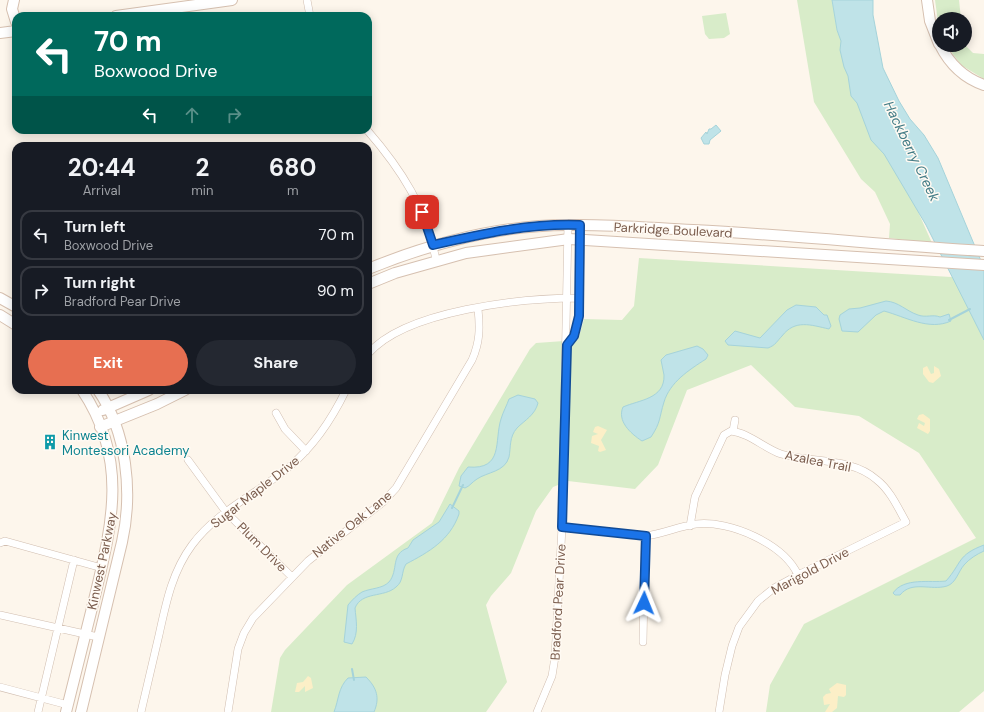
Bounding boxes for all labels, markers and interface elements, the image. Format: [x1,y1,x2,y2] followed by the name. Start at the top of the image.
[932,12,972,52] map controls
[932,12,972,52] button: sound
[94,23,162,60] text: 70 m
[28,28,80,80] icon: left
[94,59,218,83] text: Boxwood Drive
[880,98,944,205] water label: Hackberry Creek
[139,104,161,126] icon: left
[181,104,203,126] icon: ahead
[223,104,245,126] icon: right
[68,152,136,183] text: 20:44
[195,152,209,183] text: 2
[269,152,316,183] text: 680
[83,182,121,199] text: Arrival
[191,182,213,199] text: min
[287,182,299,199] text: m
[405,195,439,229] pin
[411,201,433,223] icon: arrive
[64,217,125,237] text: Turn left
[613,218,733,242] street label: Parkridge Boulevard
[30,224,52,246] icon: left
[319,225,354,245] text: 70 m
[64,237,153,254] text: Boxwood Drive
[64,273,135,293] text: Turn right
[30,280,52,302] icon: right
[317,281,354,301] text: 90 m
[64,293,181,310] text: Bradford Pear Drive
[28,340,188,386] button: Exit
[196,340,356,386] button: Share
[62,427,190,459] place label: Kinwest Montessori Academy
[41,433,59,451] building icon: Kinwest Montessori Academy
[784,446,852,476] street label: Azalea Trail
[207,452,303,532] street label: Sugar Maple Drive
[309,487,395,561] street label: Native Oak Lane
[83,511,121,611] street label: Kinwest Parkway
[233,518,291,576] street label: Plum Drive
[546,543,570,661] street label: Bradford Pear Drive
[768,543,852,599] street label: Marigold Drive
[623,582,665,624] position arrow

